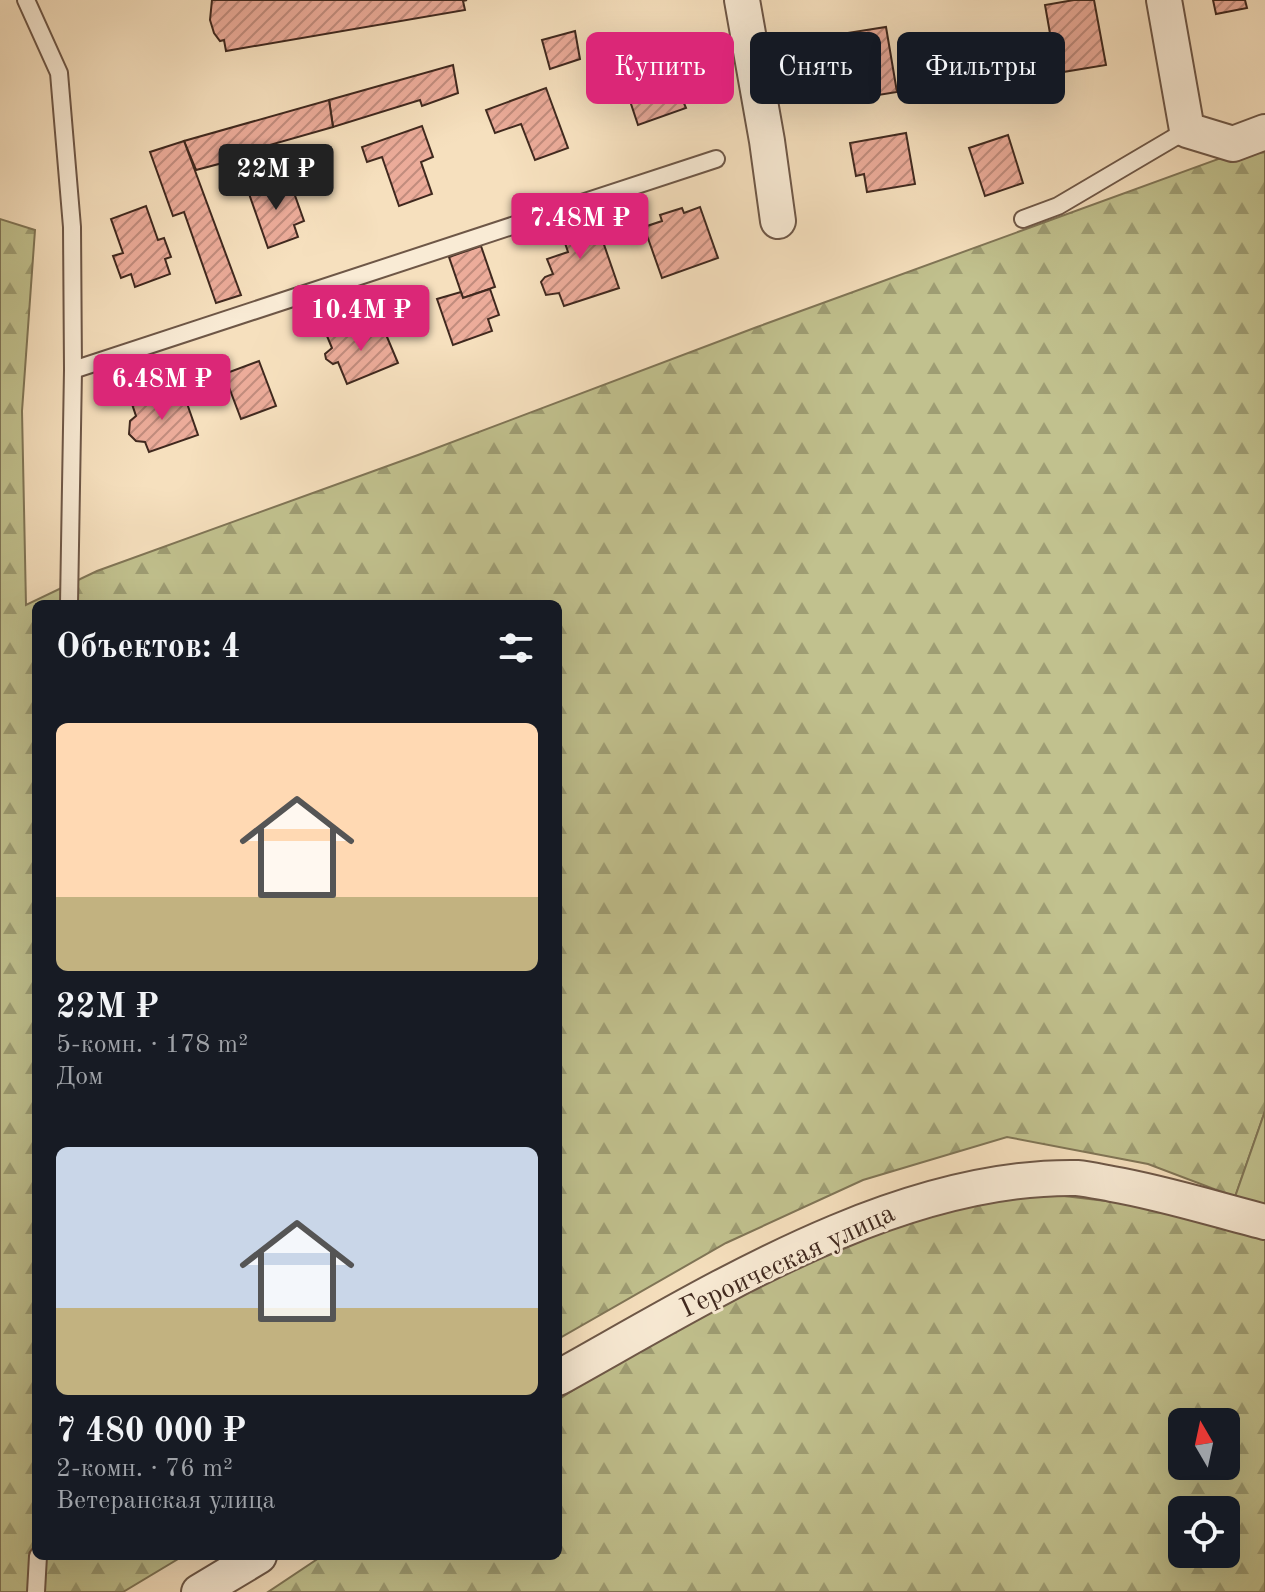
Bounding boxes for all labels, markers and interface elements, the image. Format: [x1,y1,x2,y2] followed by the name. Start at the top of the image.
[586,32,734,104] chip: Купить
[750,32,881,104] chip: Снять
[897,32,1065,104] chip: Фильтры
[220,144,332,212] pin: 22M ₽
[237,157,315,183] text: 22M ₽
[506,193,654,261] pin: 7.48M ₽
[529,206,631,232] text: 7.48M ₽
[287,285,435,353] pin: 10.4M ₽
[310,298,412,324] text: 10.4M ₽
[88,354,236,422] pin: 6.48M ₽
[111,367,213,393] text: 6.48M ₽
[494,626,538,670] icon: filters
[56,631,241,665] text: Объектов: 4
[225,775,369,919] icon: home
[56,991,159,1025] text: 22M ₽
[56,1032,248,1058] text: 5-комн. · 178 m²
[56,1064,103,1090] text: Дом
[225,1199,369,1343] icon: home
[676,1200,900,1324] street label: Героическая улица
[1168,1408,1240,1480] north arrow
[1168,1408,1240,1568] map controls
[56,1415,246,1449] text: 7 480 000 ₽
[56,1456,233,1482] text: 2-комн. · 76 m²
[56,1488,275,1514] text: Ветеранская улица
[1168,1496,1240,1568] button: locate

